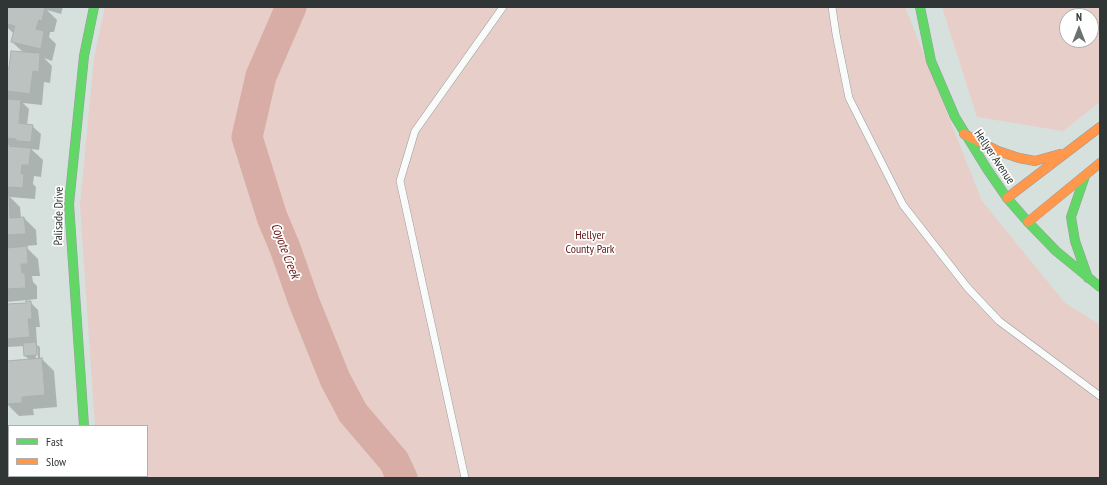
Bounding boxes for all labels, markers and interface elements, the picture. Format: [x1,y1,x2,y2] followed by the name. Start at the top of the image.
[1059,8,1099,48] north arrow
[1076,10,1082,24] text: N
[971,127,1017,187] street label: Hellyer Avenue
[51,187,67,245] street label: Palisade Drive
[267,221,303,281] water label: Coyote Creek
[566,229,614,257] park label: Hellyer County Park
[8,425,148,477] legend
[46,434,63,449] text: Fast
[46,454,66,469] text: Slow

